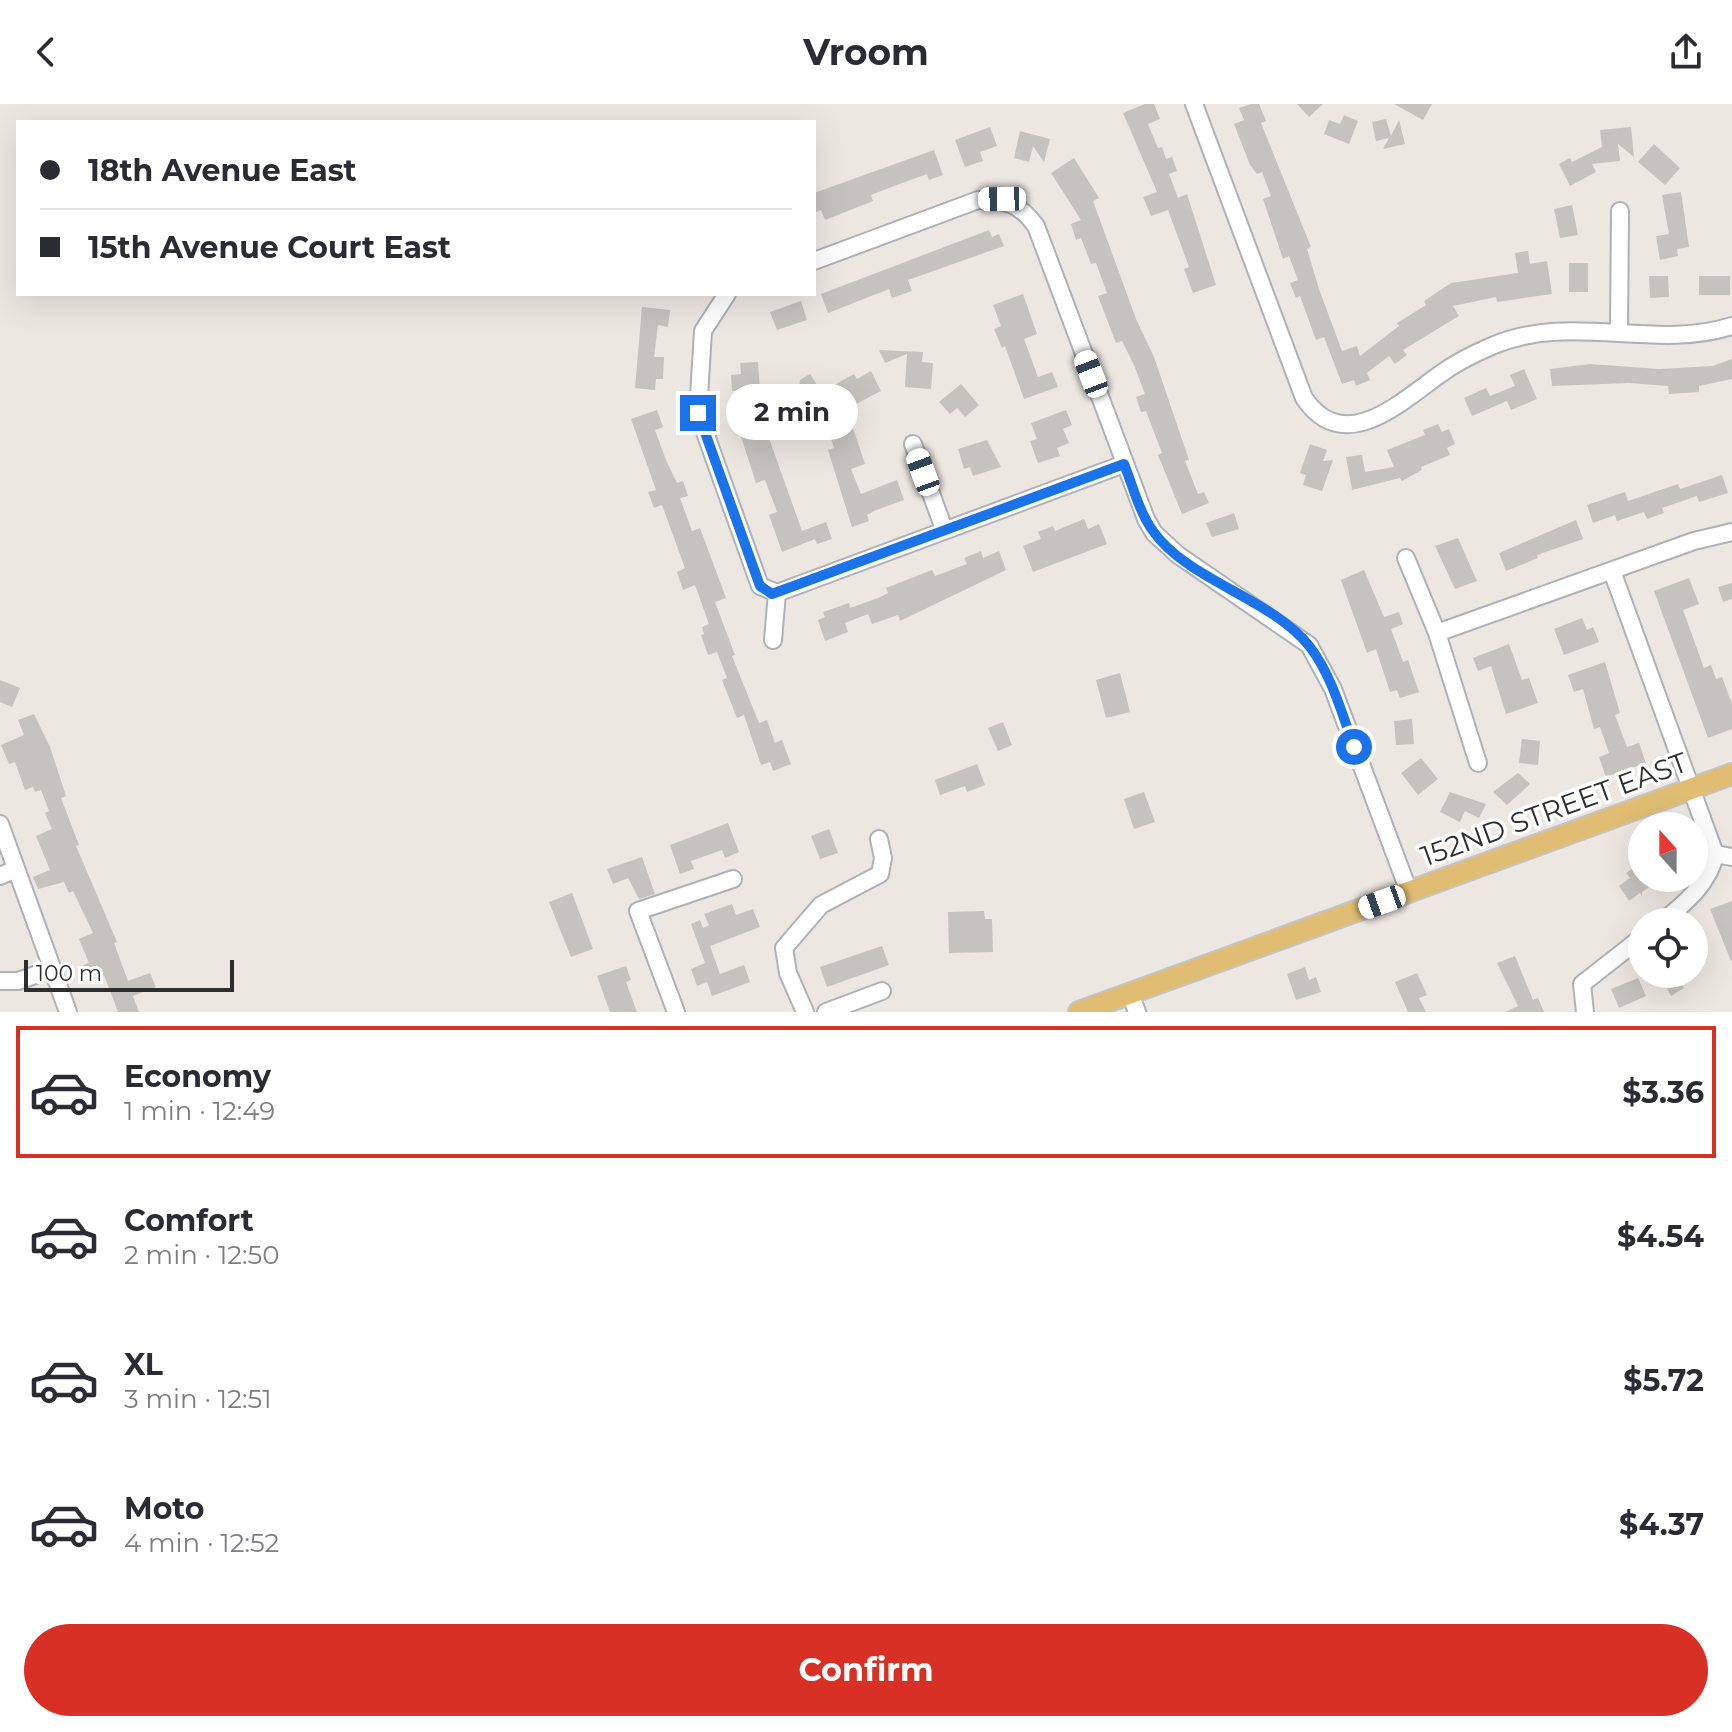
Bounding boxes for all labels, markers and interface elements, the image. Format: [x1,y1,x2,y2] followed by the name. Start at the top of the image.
[24,30,68,74] icon: back
[803,30,929,74] text: Vroom
[1664,30,1708,74] icon: share
[88,152,357,189] text: 18th Avenue East
[978,187,1026,211] car
[88,229,451,266] text: 15th Avenue Court East
[1071,347,1111,401] car
[726,385,858,441] callout: 2 min
[680,395,716,431] route end
[754,396,830,428] text: 2 min
[904,445,942,499] car
[1336,729,1372,765] route start
[1416,745,1692,873] street label: 152ND STREET EAST
[1628,812,1708,892] north arrow
[1628,812,1708,988] map controls
[1355,883,1409,921] car
[1628,908,1708,988] button: locate
[24,956,234,992] scale bar
[36,960,102,987] text: 100 m
[28,1056,100,1128] icon: car
[124,1058,271,1095] text: Economy
[1622,1074,1704,1111] text: $3.36
[124,1095,275,1127] text: 1 min · 12:49
[28,1200,100,1272] icon: car
[124,1202,254,1239] text: Comfort
[1617,1218,1704,1255] text: $4.54
[124,1239,280,1271] text: 2 min · 12:50
[28,1344,100,1416] icon: car
[124,1346,163,1383] text: XL
[1623,1362,1704,1399] text: $5.72
[124,1383,272,1415] text: 3 min · 12:51
[28,1488,100,1560] icon: car
[124,1490,205,1527] text: Moto
[1619,1506,1704,1543] text: $4.37
[124,1527,279,1559] text: 4 min · 12:52
[24,1624,1708,1716] button: Confirm

